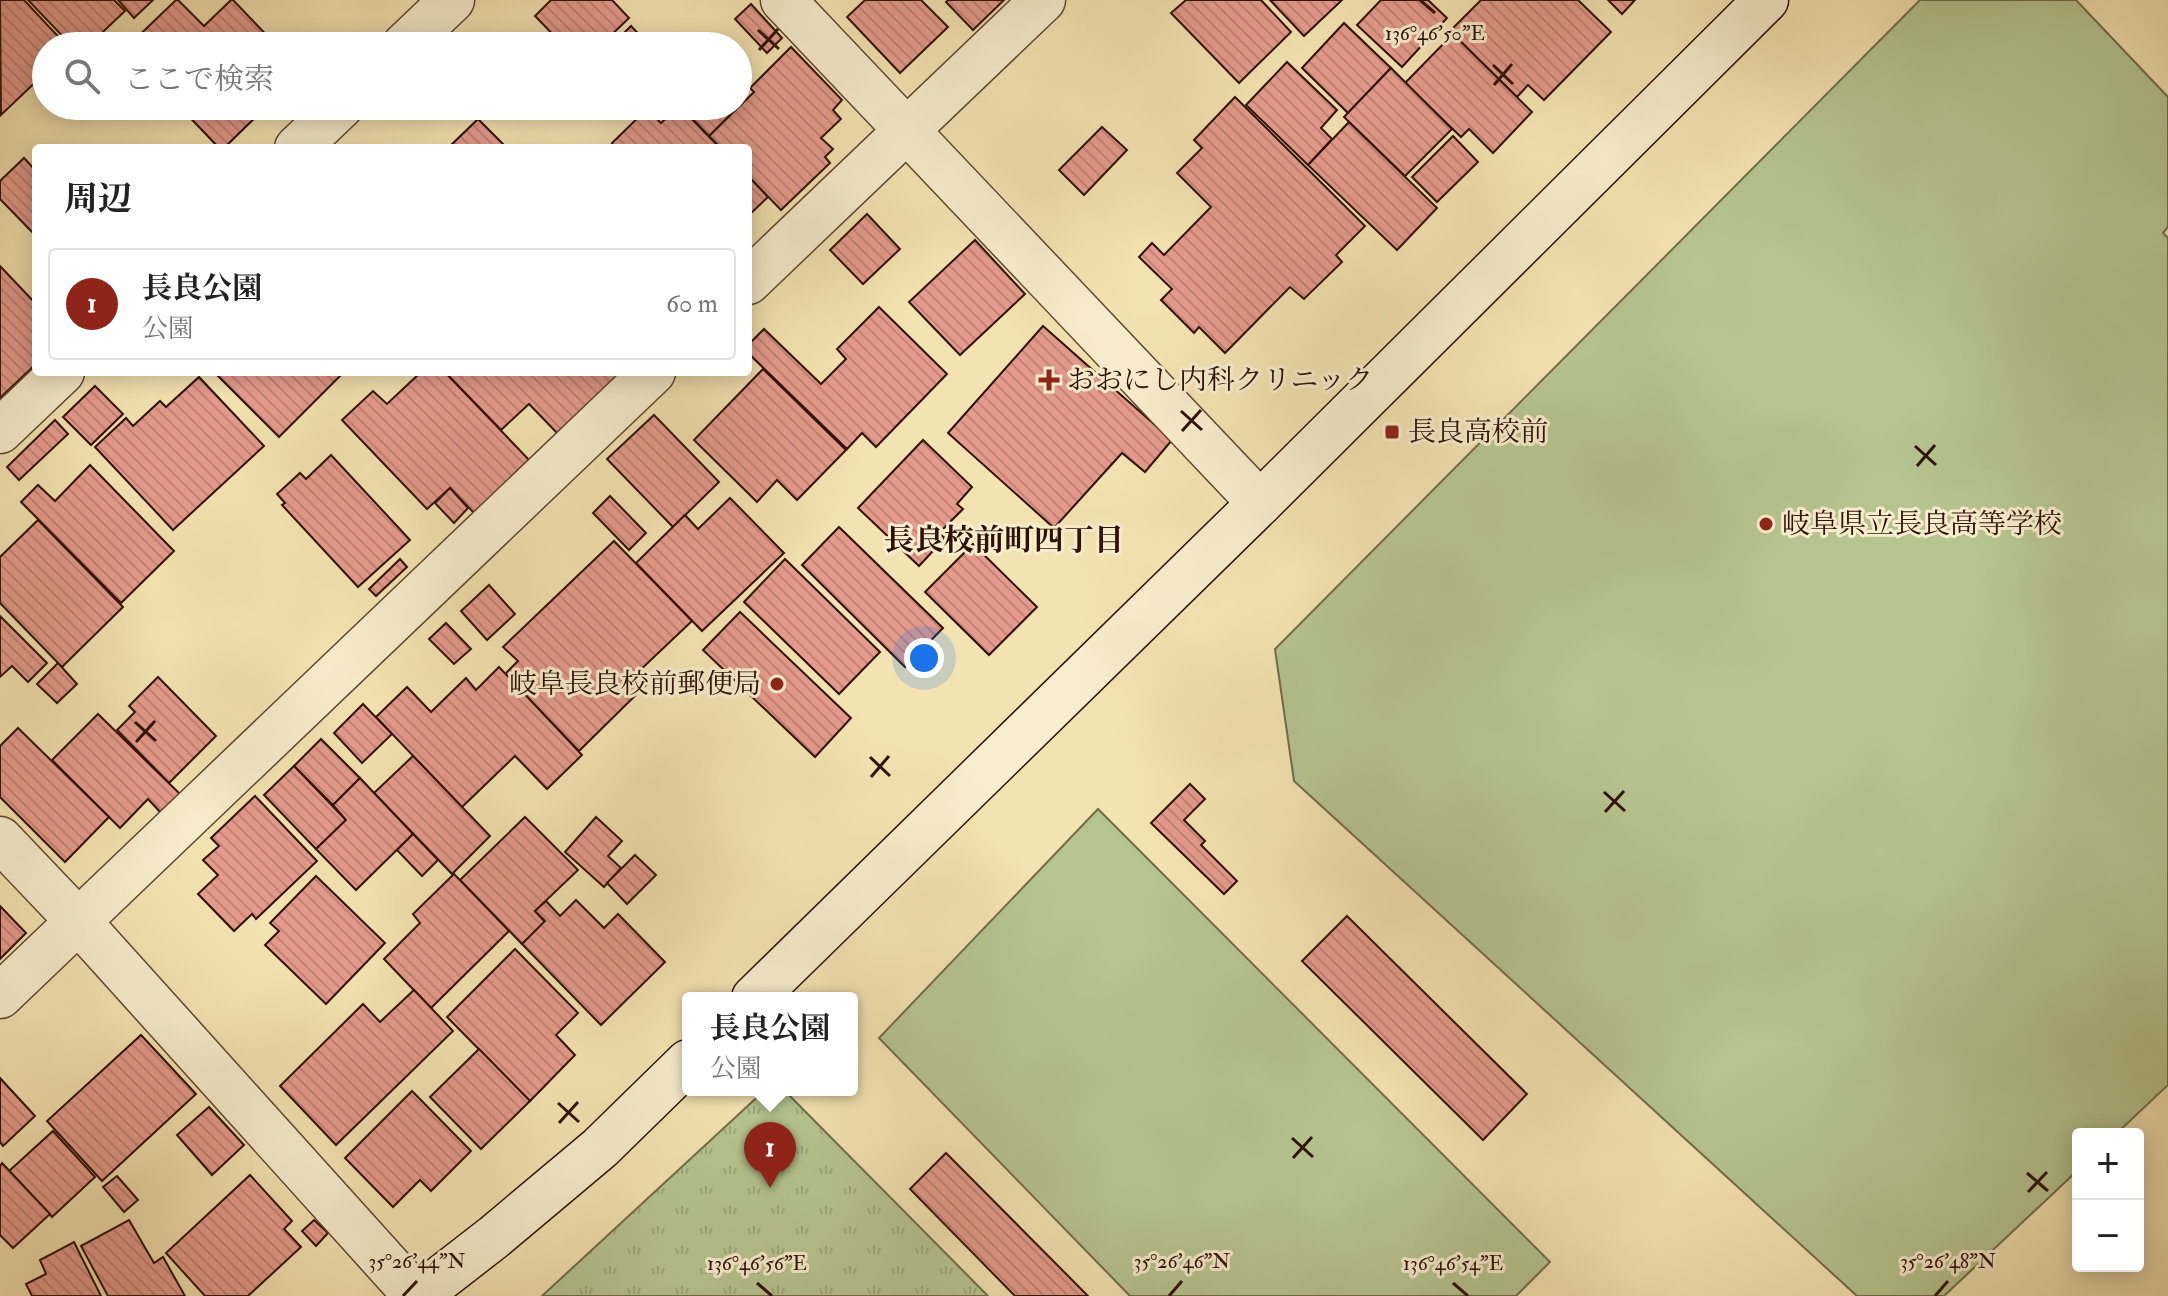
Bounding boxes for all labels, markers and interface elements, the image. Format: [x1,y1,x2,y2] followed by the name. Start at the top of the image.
[1385,21,1485,46] text: 136°46'50"E
[32,32,752,120] search box
[60,54,104,98] icon: search
[124,61,274,98] text: ここで検索
[64,178,132,221] text: 周辺
[142,270,262,307] text: 長良公園
[87,288,97,320] text: 1
[666,288,718,320] text: 60 m
[142,313,194,345] text: 公園
[1067,363,1373,398] place label: おおにし内科クリニック
[1038,369,1060,391] marker: おおにし内科クリニック
[1408,415,1548,450] place label: 長良高校前
[1383,423,1401,441] marker: 長良高校前
[1782,507,2062,542] place label: 岐阜県立長良高等学校
[1757,515,1775,533] marker: 岐阜県立長良高等学校
[884,522,1124,559] district label: 長良校前町四丁目
[904,638,944,678] your location
[509,667,761,702] place label: 岐阜長良校前郵便局
[768,675,786,693] marker: 岐阜長良校前郵便局
[682,992,858,1096] popup
[710,1010,830,1047] text: 長良公園
[710,1053,762,1085] text: 公園
[744,1122,796,1188] pin: 1
[2072,1128,2144,1272] map controls
[2072,1128,2144,1200] button: +
[2072,1200,2144,1272] button: −
[368,1249,466,1274] text: 35°26'44"N
[1134,1249,1230,1274] text: 35°26'46"N
[1900,1249,1996,1274] text: 35°26'48"N
[707,1251,807,1276] text: 136°46'56"E
[1403,1251,1503,1276] text: 136°46'54"E

